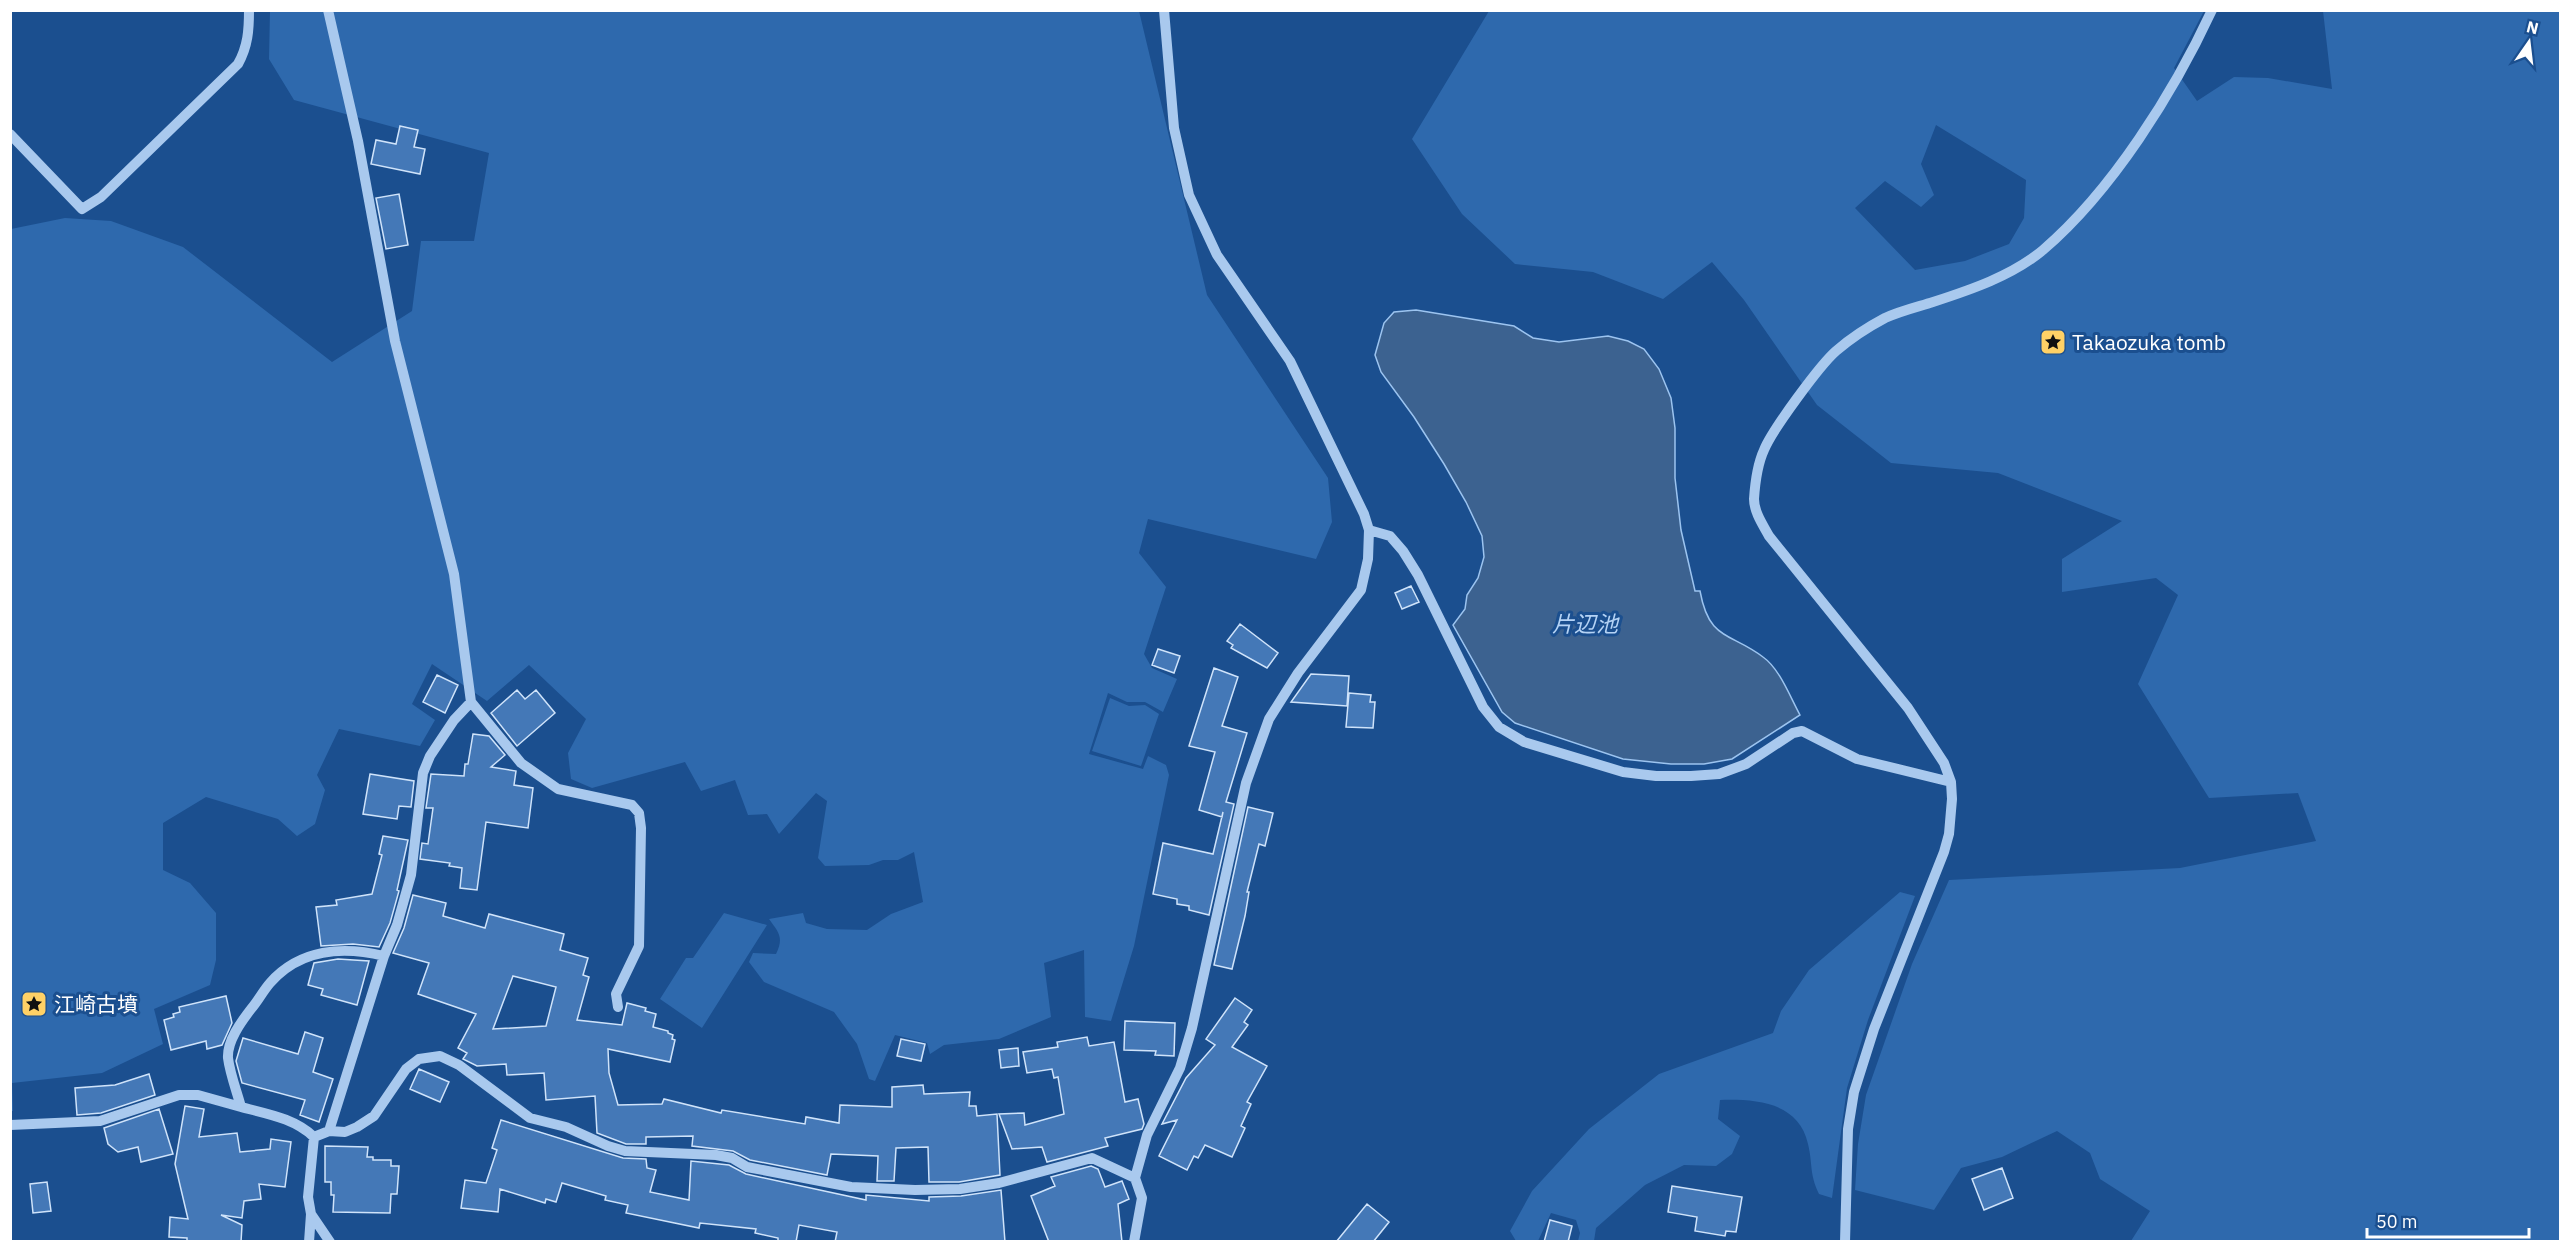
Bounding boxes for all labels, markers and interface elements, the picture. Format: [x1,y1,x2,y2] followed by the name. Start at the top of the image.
[2499,12,2559,72] north arrow
[2525,16,2541,39] text: N
[2038,327,2068,357] place icon: Takaozuka tomb
[2072,328,2226,356] place label: Takaozuka tomb
[1552,609,1620,638] water label: 片辺池
[19,989,49,1019] place icon: 江崎古墳
[54,990,138,1018] place label: 江崎古墳
[2367,1201,2529,1239] scale bar
[2376,1210,2418,1233] text: 50 m

